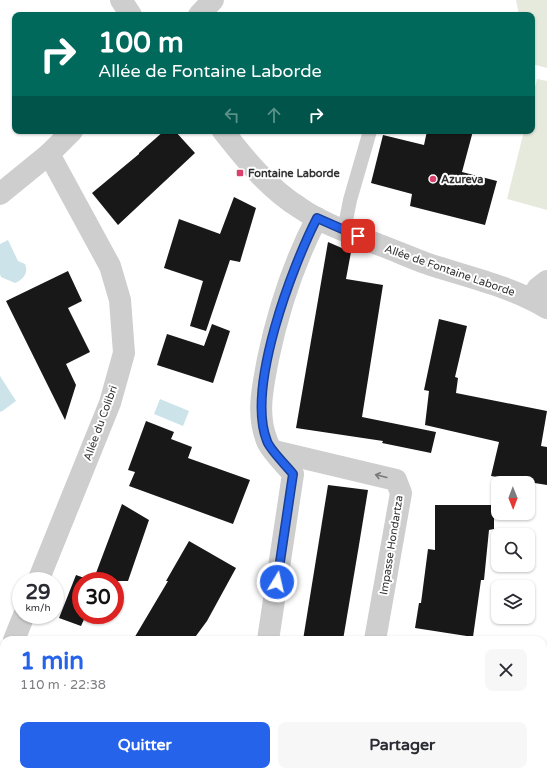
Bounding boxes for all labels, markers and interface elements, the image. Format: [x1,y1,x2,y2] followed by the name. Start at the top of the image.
[98,26,184,60] text: 100 m
[32,28,84,80] icon: right
[98,60,322,82] text: Allée de Fontaine Laborde
[221,104,243,126] icon: left
[263,104,285,126] icon: ahead
[305,104,327,126] icon: right
[248,167,341,180] place label: Fontaine Laborde
[235,168,245,178] marker: Fontaine Laborde
[441,173,484,186] place label: Azureva
[428,174,438,184] marker: Azureva
[341,219,375,253] pin
[347,225,369,247] icon: arrive
[383,242,517,299] street label: Allée de Fontaine Laborde
[81,384,120,462] street label: Allée du Colibri
[374,472,387,480] one-way arrow
[491,476,535,520] north arrow
[491,476,535,624] map controls
[377,494,406,596] street label: Impasse Hondartza
[491,528,535,572] button: search
[256,561,298,603] position arrow
[72,572,124,624] speed limit sign: 30
[491,580,535,624] button: layers
[25,581,51,605] text: 29
[25,602,51,614] text: km/h
[20,647,84,676] text: 1 min
[485,649,527,691] button: close
[20,677,106,693] text: 110 m · 22:38
[20,722,270,768] button: Quitter
[278,722,527,768] button: Partager

